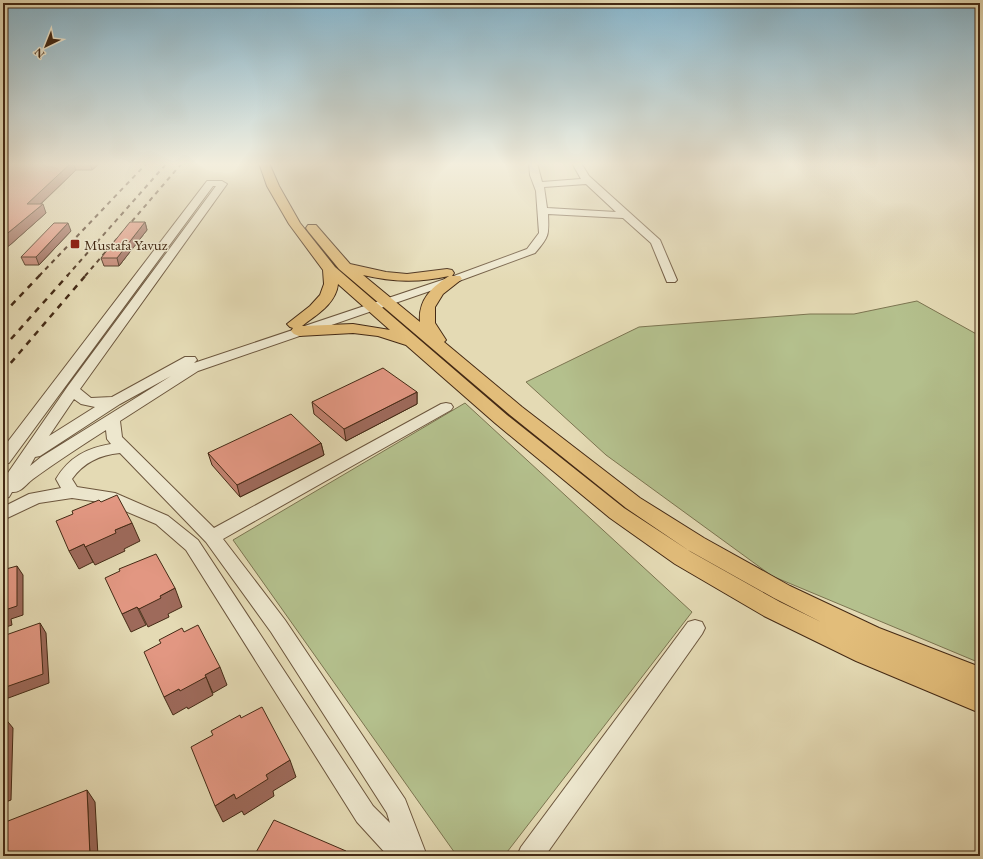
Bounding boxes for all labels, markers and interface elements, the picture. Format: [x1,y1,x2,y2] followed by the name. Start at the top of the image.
[26,26,66,66] north arrow
[31,45,47,61] text: N
[84,235,168,254] place label: Mustafa Yavuz
[69,238,81,250] marker: Mustafa Yavuz

